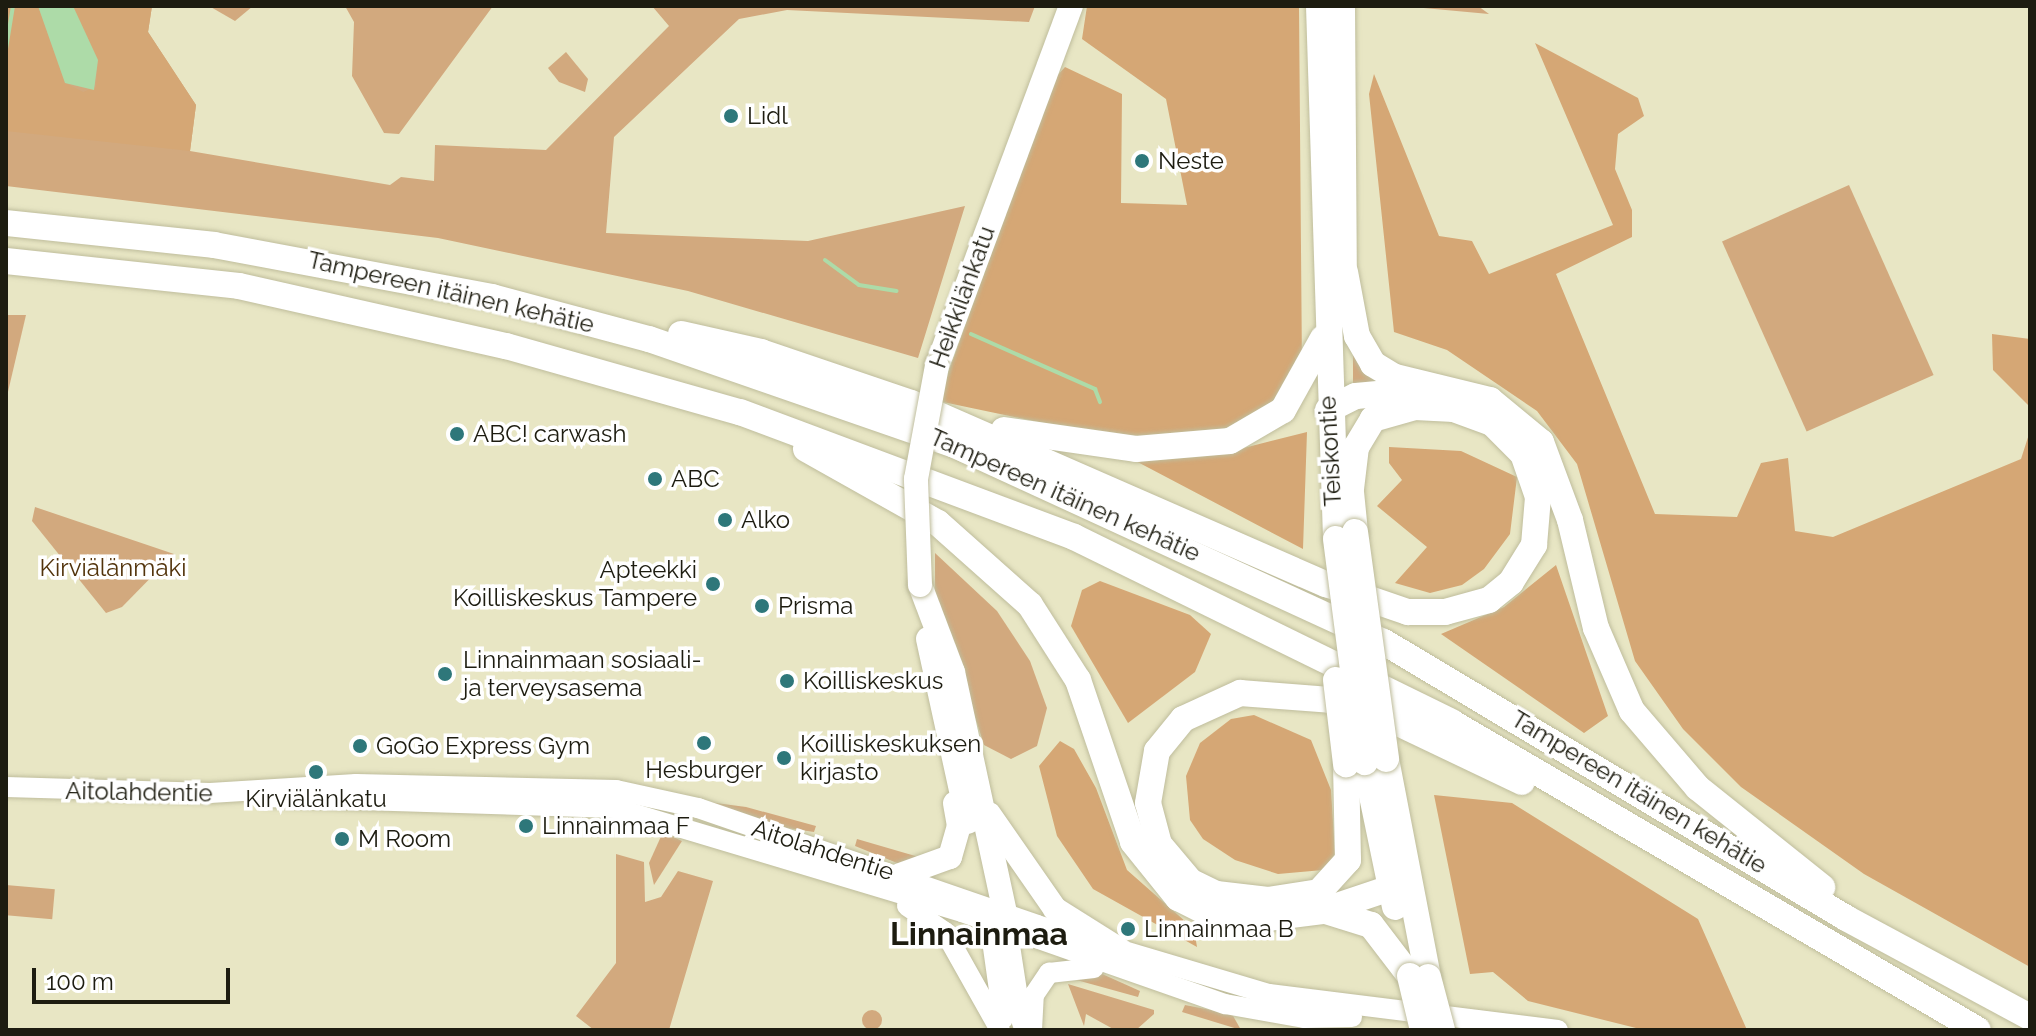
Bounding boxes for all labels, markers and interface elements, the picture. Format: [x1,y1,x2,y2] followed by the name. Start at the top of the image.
[747,102,788,130] place label: Lidl
[722,107,740,125] marker: Lidl
[1158,147,1224,175] place label: Neste
[1133,152,1151,170] marker: Neste
[923,222,1001,372] street label: Heikkilänkatu
[305,245,597,339] street label: Tampereen itäinen kehätie
[1313,395,1347,507] street label: Teiskontie
[473,420,626,448] place label: ABC! carwash
[925,422,1205,568] street label: Tampereen itäinen kehätie
[448,425,466,443] marker: ABC! carwash
[671,465,720,493] place label: ABC
[646,470,664,488] marker: ABC
[741,506,790,534] place label: Alko
[716,511,734,529] marker: Alko
[40,554,186,582] park label: Kirviälänmäki
[452,556,697,612] place label: Apteekki Koilliskeskus Tampere
[704,575,722,593] marker: Apteekki Koilliskeskus Tampere
[778,592,853,620] place label: Prisma
[753,597,771,615] marker: Prisma
[463,646,702,702] place label: Linnainmaan sosiaali- ja terveysasema
[434,663,456,685] marker: Linnainmaan sosiaali- ja terveysasema
[803,667,943,695] place label: Koilliskeskus
[778,672,796,690] marker: Koilliskeskus
[1506,704,1772,880] street label: Tampereen itäinen kehätie
[800,730,981,786] place label: Koilliskeskuksen kirjasto
[376,732,590,760] place label: GoGo Express Gym
[695,734,713,752] marker: Hesburger
[351,737,369,755] marker: GoGo Express Gym
[775,749,793,767] marker: Koilliskeskuksen kirjasto
[645,756,763,784] place label: Hesburger
[307,763,325,781] marker: Kirviälänkatu
[65,776,213,808] street label: Aitolahdentie
[245,785,387,813] place label: Kirviälänkatu
[542,812,690,840] place label: Linnainmaa F
[748,814,898,886] street label: Aitolahdentie
[517,817,535,835] marker: Linnainmaa F
[358,825,451,853] place label: M Room
[333,830,351,848] marker: M Room
[890,915,1068,953] district label: Linnainmaa
[1144,915,1294,943] place label: Linnainmaa B
[1119,920,1137,938] marker: Linnainmaa B
[36,952,234,1002] scale bar
[46,967,114,996] text: 100 m

